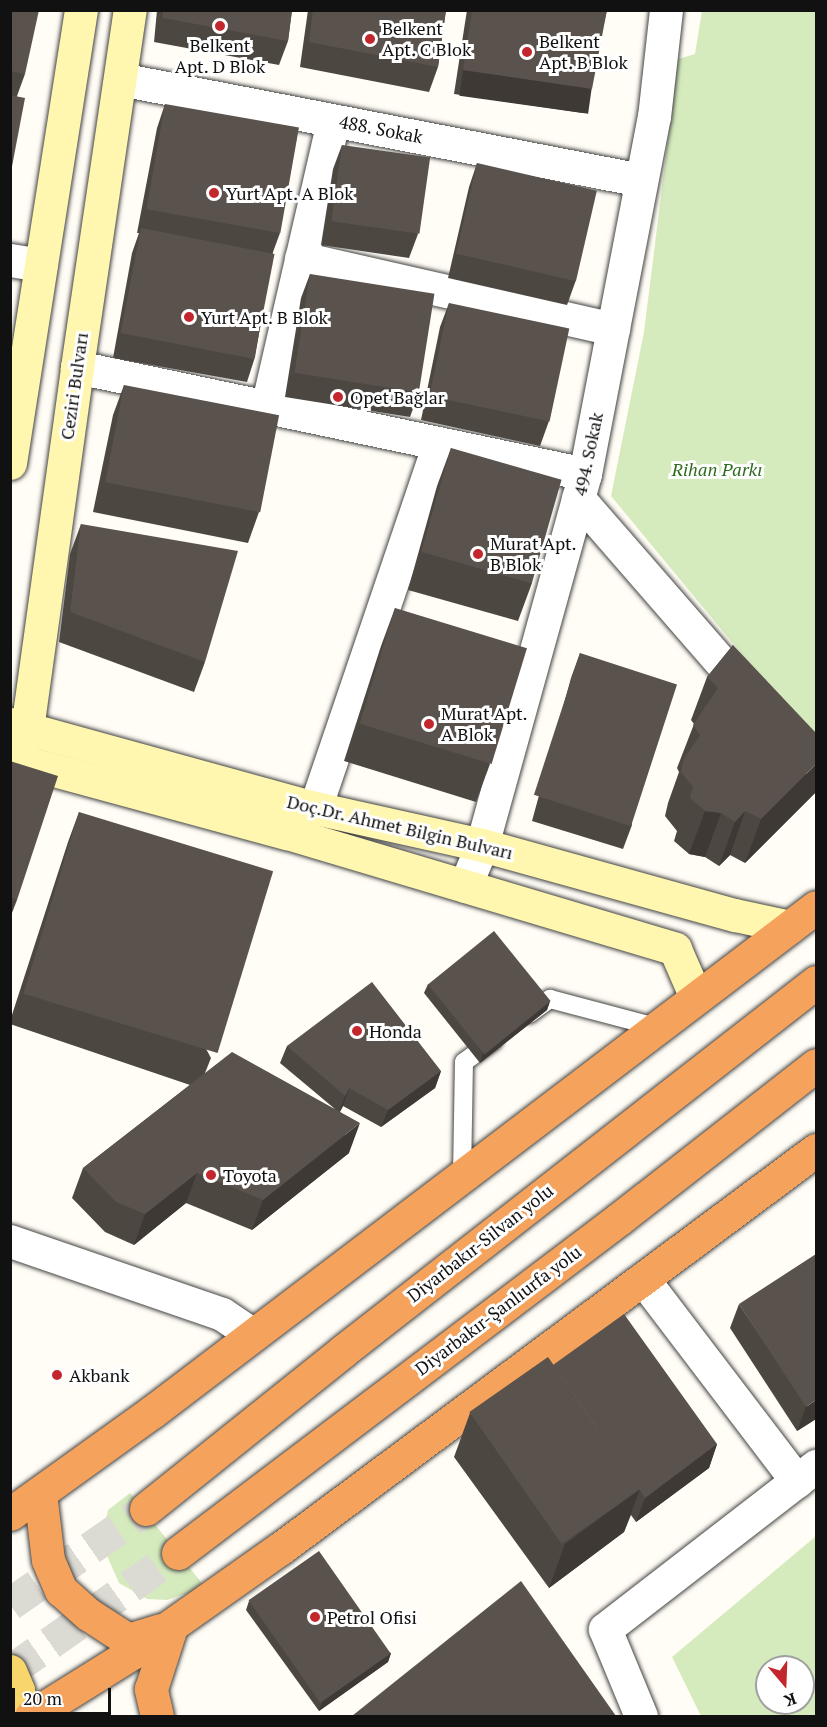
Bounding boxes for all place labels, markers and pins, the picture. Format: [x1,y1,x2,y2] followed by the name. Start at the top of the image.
[382,18,472,60] place label: Belkent Apt. C Blok
[213,19,227,33] marker: Belkent Apt. D Blok
[539,31,629,74] place label: Belkent Apt. B Blok
[363,32,377,46] marker: Belkent Apt. C Blok
[174,35,266,78] place label: Belkent Apt. D Blok
[520,45,534,59] marker: Belkent Apt. B Blok
[226,182,355,204] place label: Yurt Apt. A Blok
[207,186,221,200] marker: Yurt Apt. A Blok
[201,306,329,328] place label: Yurt Apt. B Blok
[182,310,196,324] marker: Yurt Apt. B Blok
[350,386,445,408] place label: Opet Bağlar
[331,390,345,404] marker: Opet Bağlar
[490,533,577,576] place label: Murat Apt. B Blok
[471,547,485,561] marker: Murat Apt. B Blok
[441,703,528,746] place label: Murat Apt. A Blok
[422,717,436,731] marker: Murat Apt. A Blok
[369,1020,422,1042] place label: Honda
[350,1024,364,1038] marker: Honda
[223,1164,277,1186] place label: Toyota
[204,1168,218,1182] marker: Toyota
[69,1364,129,1386] place label: Akbank
[50,1368,64,1382] marker: Akbank
[327,1606,417,1628] place label: Petrol Ofisi
[308,1610,322,1624] marker: Petrol Ofisi

